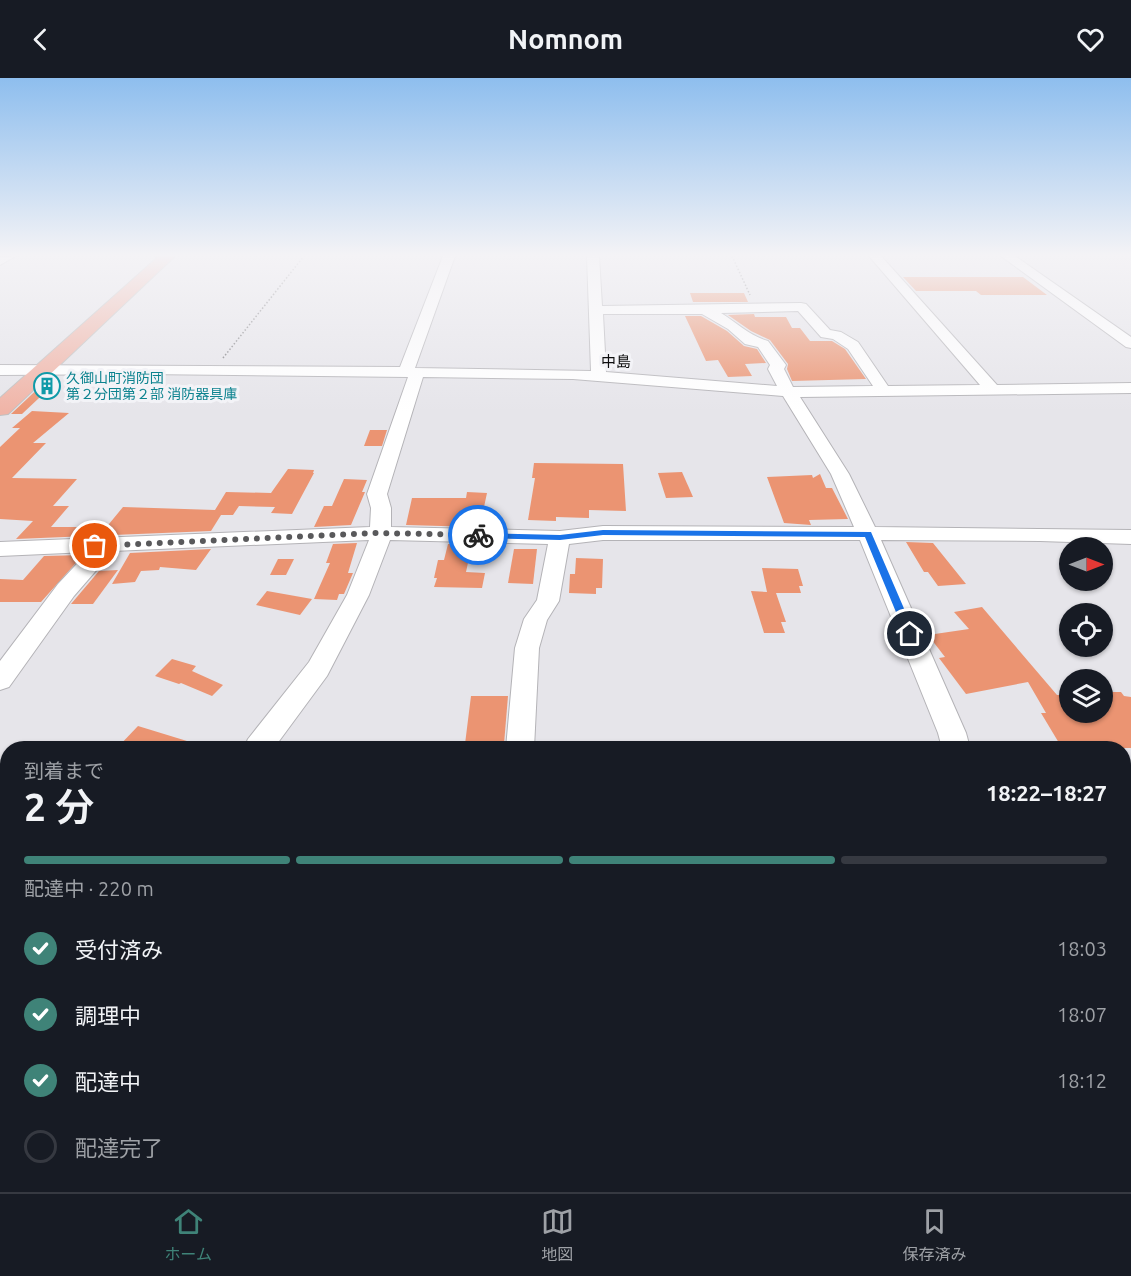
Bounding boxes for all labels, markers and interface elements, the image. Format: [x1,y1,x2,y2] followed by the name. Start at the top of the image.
[24,23,57,56] icon: back
[1074,23,1107,56] icon: heart
[508,24,623,54] text: Nomnom
[601,353,631,370] district label: 中島
[66,370,237,402] place label: 久御山町消防団 第２分団第２部 消防器具庫
[32,371,62,401] building icon: 久御山町消防団 第２分団第２部 消防器具庫
[448,505,508,565] courier
[462,519,495,552] icon: bike
[69,520,120,571] pin
[78,529,111,562] icon: bag
[1059,537,1113,591] north arrow
[1059,537,1113,723] map controls
[1059,603,1113,657] button: locate
[884,608,935,659] pin
[893,617,926,650] icon: home
[1059,669,1113,723] button: layers
[24,759,104,782] text: 到着まで
[986,780,1107,805] text: 18:22–18:27
[24,785,94,828] text: 2 分
[24,877,154,900] text: 配達中 · 220 m
[24,932,57,965] icon: check
[75,937,163,962] text: 受付済み
[1057,937,1107,960] text: 18:03
[24,998,57,1031] icon: check
[75,1003,141,1028] text: 調理中
[1057,1003,1107,1026] text: 18:07
[24,1064,57,1097] icon: check
[75,1069,141,1094] text: 配達中
[1057,1069,1107,1092] text: 18:12
[75,1135,163,1160] text: 配達完了
[164,1205,212,1265] tab: ホーム
[541,1205,574,1265] tab: 地図
[903,1205,967,1265] tab: 保存済み

